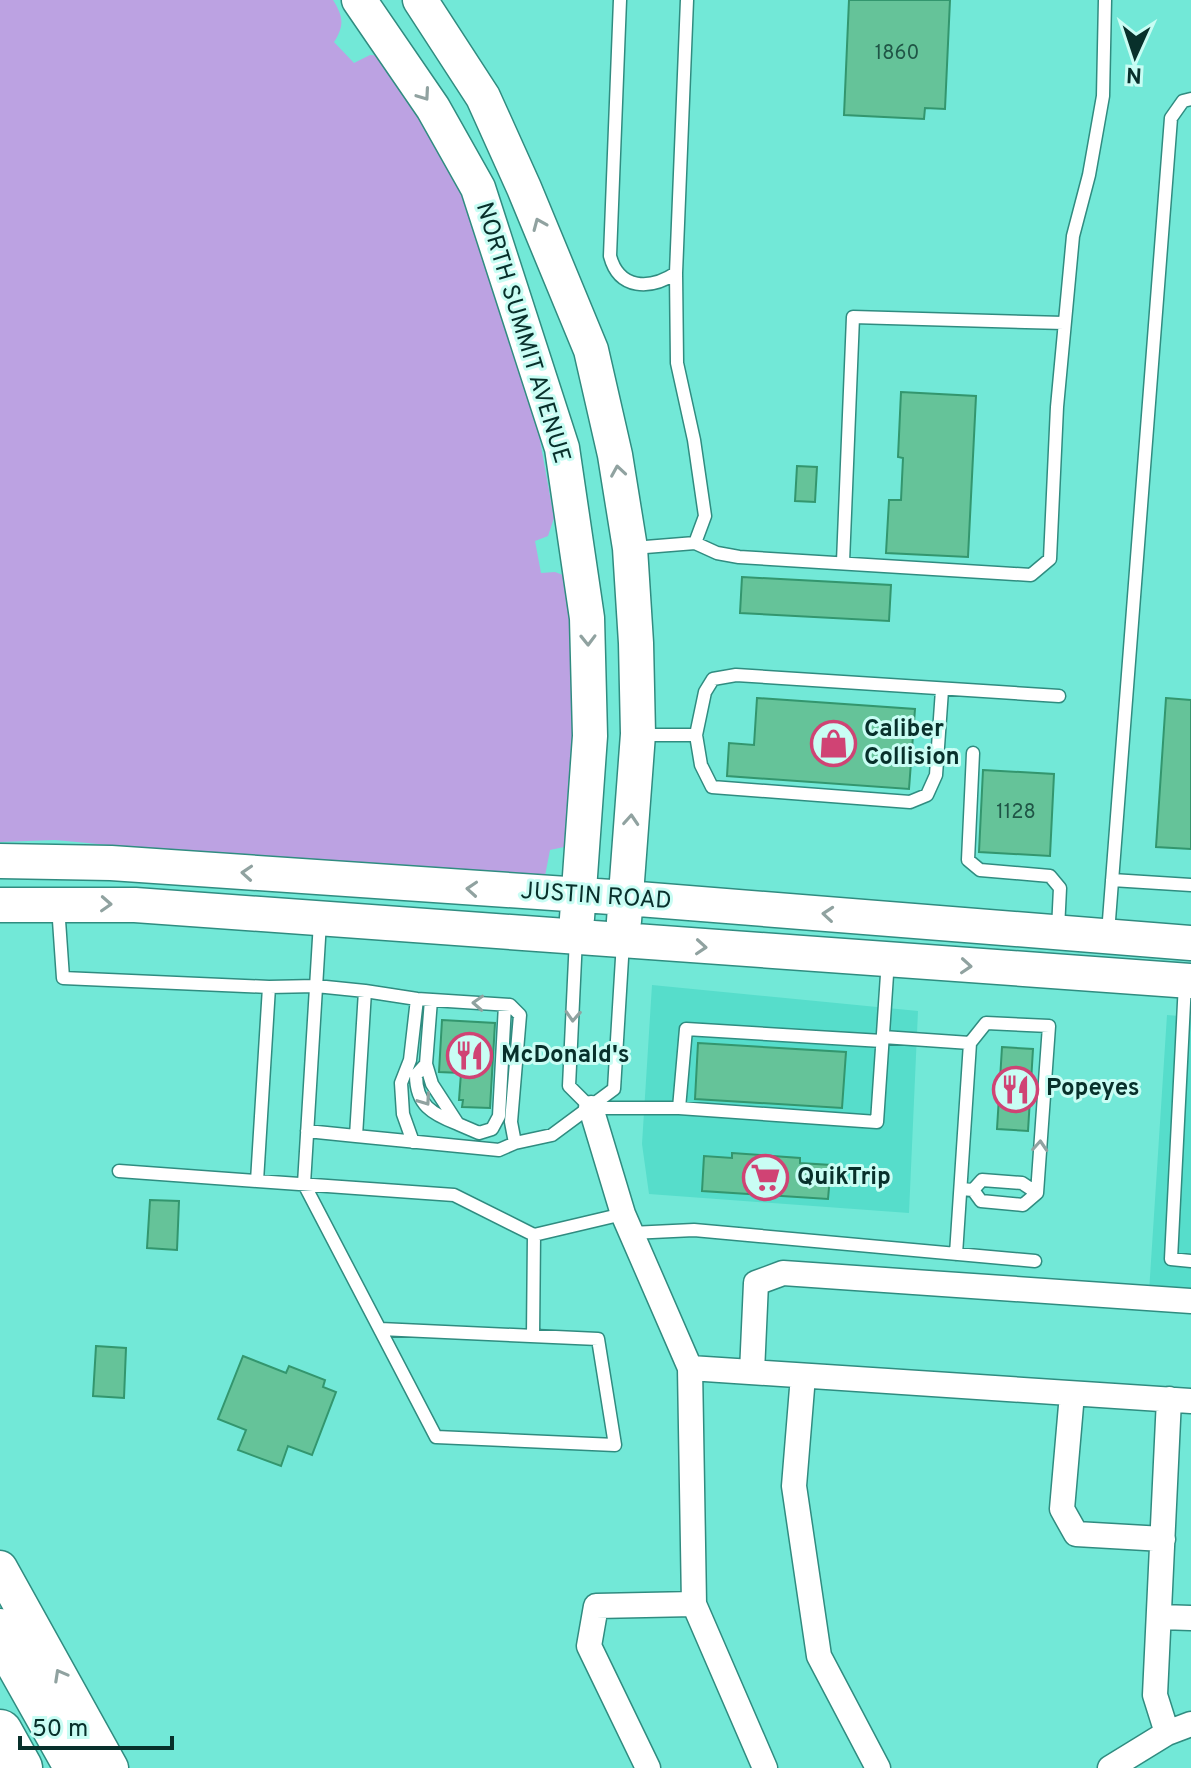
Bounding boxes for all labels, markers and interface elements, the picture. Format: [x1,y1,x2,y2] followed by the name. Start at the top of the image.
[1095,16,1175,96] north arrow
[875,41,919,67] house number: 1860
[1125,60,1143,87] text: N
[414,86,429,100] one-way arrow
[468,199,576,467] street label: NORTH SUMMIT AVENUE
[532,218,549,232] one-way arrow
[610,464,627,478] one-way arrow
[579,634,596,647] one-way arrow
[864,715,960,773] place label: Caliber Collision
[809,720,857,768] shop icon: Caliber Collision
[996,800,1036,826] house number: 1128
[622,814,639,827] one-way arrow
[240,865,253,882] one-way arrow
[519,877,673,917] street label: JUSTIN ROAD
[465,881,478,898] one-way arrow
[100,895,113,912] one-way arrow
[821,906,834,923] one-way arrow
[695,938,708,955] one-way arrow
[960,957,973,974] one-way arrow
[471,995,484,1012] one-way arrow
[564,1010,581,1023] one-way arrow
[446,1032,494,1080] restaurant icon: McDonald's
[501,1041,630,1071] place label: McDonald's
[991,1065,1039,1113] restaurant icon: Popeyes
[1046,1074,1140,1104] place label: Popeyes
[415,1091,430,1106] one-way arrow
[1031,1139,1048,1152] one-way arrow
[742,1154,790,1202] supermarket icon: QuikTrip
[797,1163,891,1193] place label: QuikTrip
[54,1670,70,1684] one-way arrow
[20,1700,172,1750] scale bar
[32,1715,88,1745] text: 50 m

